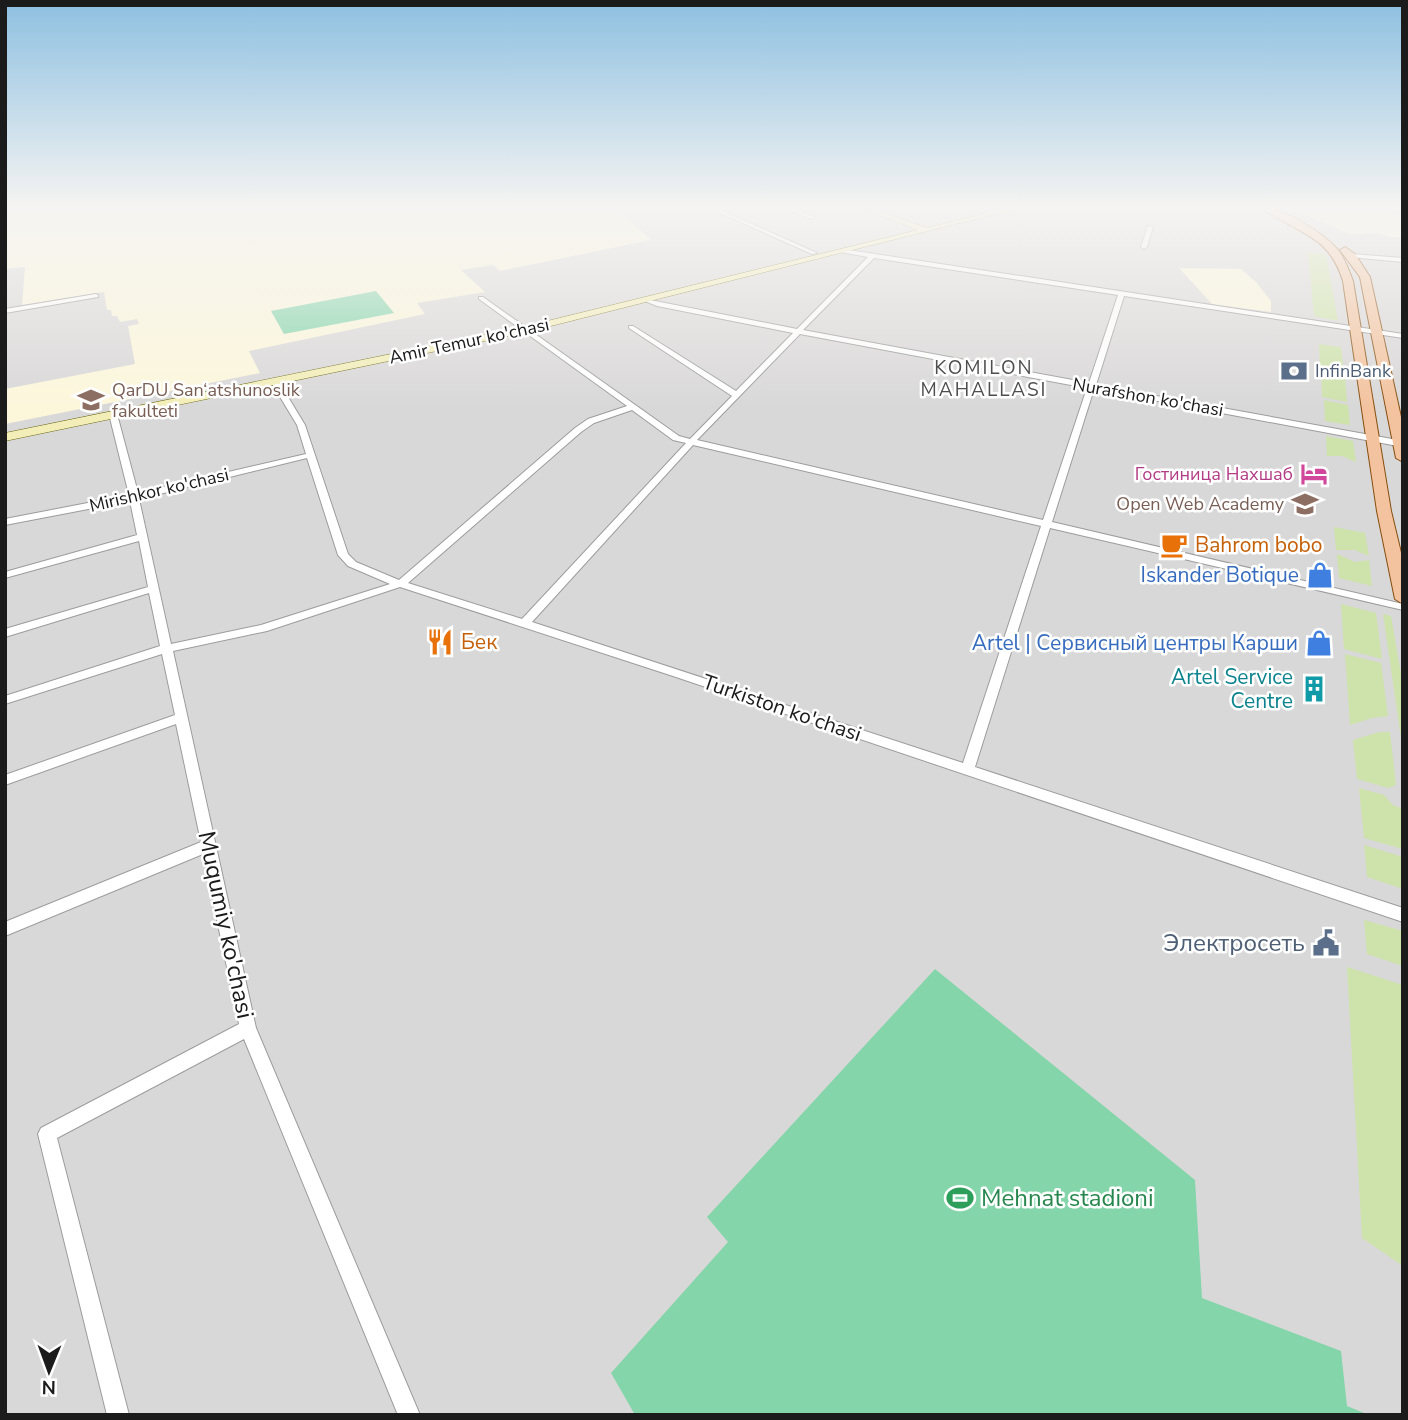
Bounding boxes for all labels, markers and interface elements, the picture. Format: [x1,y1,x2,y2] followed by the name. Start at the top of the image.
[387,312,551,370] street label: Amir Temur ko'chasi
[921,355,1047,403] district label: KOMILON MAHALLASI
[1279,356,1309,386] bank icon: InfinBank
[1315,359,1392,383] place label: InfinBank
[1071,372,1225,422] street label: Nurafshon ko'chasi
[112,378,301,423] place label: QarDU San‘atshunoslik fakulteti
[76,385,106,415] school or university icon: QarDU San‘atshunoslik fakulteti
[1299,459,1329,489] hotel icon: Гостиница Нахшаб
[87,462,231,518] street label: Mirishkor ko'chasi
[1135,462,1293,486] place label: Гостиница Нахшаб
[1290,489,1320,519] school or university icon: Open Web Academy
[1116,492,1285,516] place label: Open Web Academy
[1159,530,1189,560] cafe icon: Bahrom bobo
[1195,531,1323,559] place label: Bahrom bobo
[1305,560,1335,590] shop icon: Iskander Botique
[1141,561,1299,589] place label: Iskander Botique
[425,627,455,657] restaurant icon: Бек
[461,628,498,656] place label: Бек
[1304,628,1334,658] shop icon: Artel | Сервисный центры Карши
[972,629,1298,657] place label: Artel | Сервисный центры Карши
[1171,663,1293,715] place label: Artel Service Centre
[699,668,865,748] street label: Turkiston ko'chasi
[1299,674,1329,704] building icon: Artel Service Centre
[190,828,262,1022] street label: Muqumiy ko'chasi
[1163,927,1305,959] place label: Электросеть
[1311,928,1341,958] public building icon: Электросеть
[981,1182,1154,1214] place label: Mehnat stadioni
[945,1183,975,1213] sports icon: Mehnat stadioni
[14,1336,84,1406] north arrow
[41,1374,56,1400] text: N

